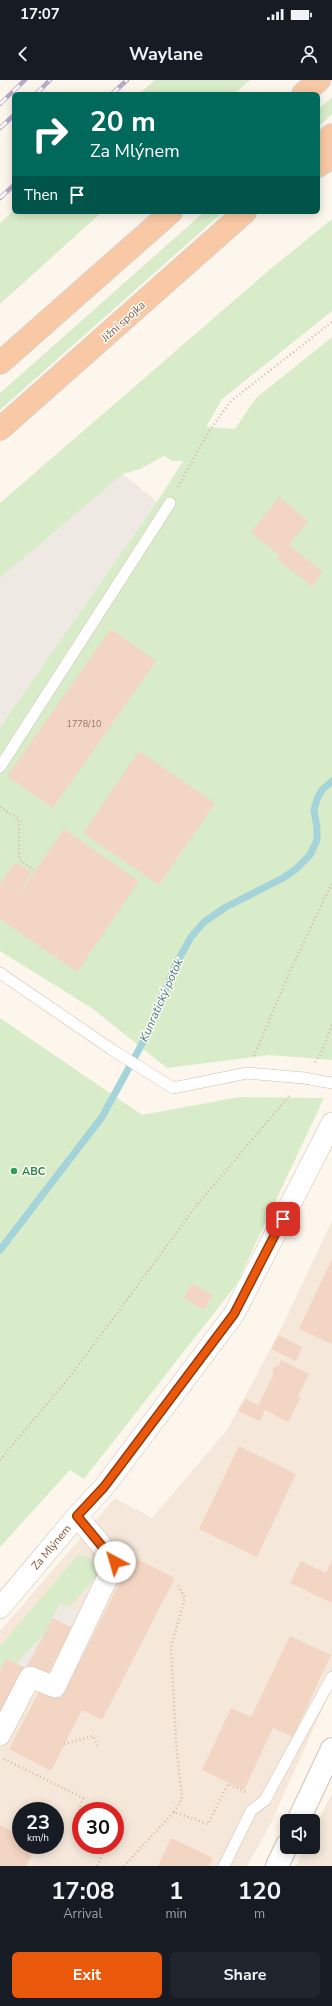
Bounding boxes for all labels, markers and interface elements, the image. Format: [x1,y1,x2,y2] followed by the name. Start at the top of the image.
[20,4,60,24] text: 17:07
[129,42,203,66] text: Waylane
[12,43,34,65] icon: back
[298,43,320,65] icon: person
[90,103,156,141] text: 20 m
[24,108,76,160] icon: right
[90,139,180,163] text: Za Mlýnem
[66,184,88,206] icon: arrive
[24,185,58,205] text: Then
[97,297,149,346] street label: Jižní spojka
[67,718,101,730] house number: 1778/10
[135,955,187,1044] water label: Kunratický potok
[22,1164,46,1179] place label: ABC
[9,1166,19,1176] marker: ABC
[266,1202,300,1236] pin
[272,1208,294,1230] icon: arrive
[28,1522,75,1573] street label: Za Mlýnem
[94,1541,136,1583] position arrow
[72,1802,124,1854] speed limit sign: 30
[26,1809,50,1836] text: 23
[280,1814,320,1854] map controls
[280,1814,320,1854] button: sound
[27,1831,49,1845] text: km/h
[51,1875,114,1907] text: 17:08
[169,1875,183,1907] text: 1
[238,1875,281,1907] text: 120
[63,1905,102,1923] text: Arrival
[165,1905,187,1923] text: min
[254,1905,265,1923] text: m
[12,1952,162,1998] button: Exit
[170,1952,320,1998] button: Share

